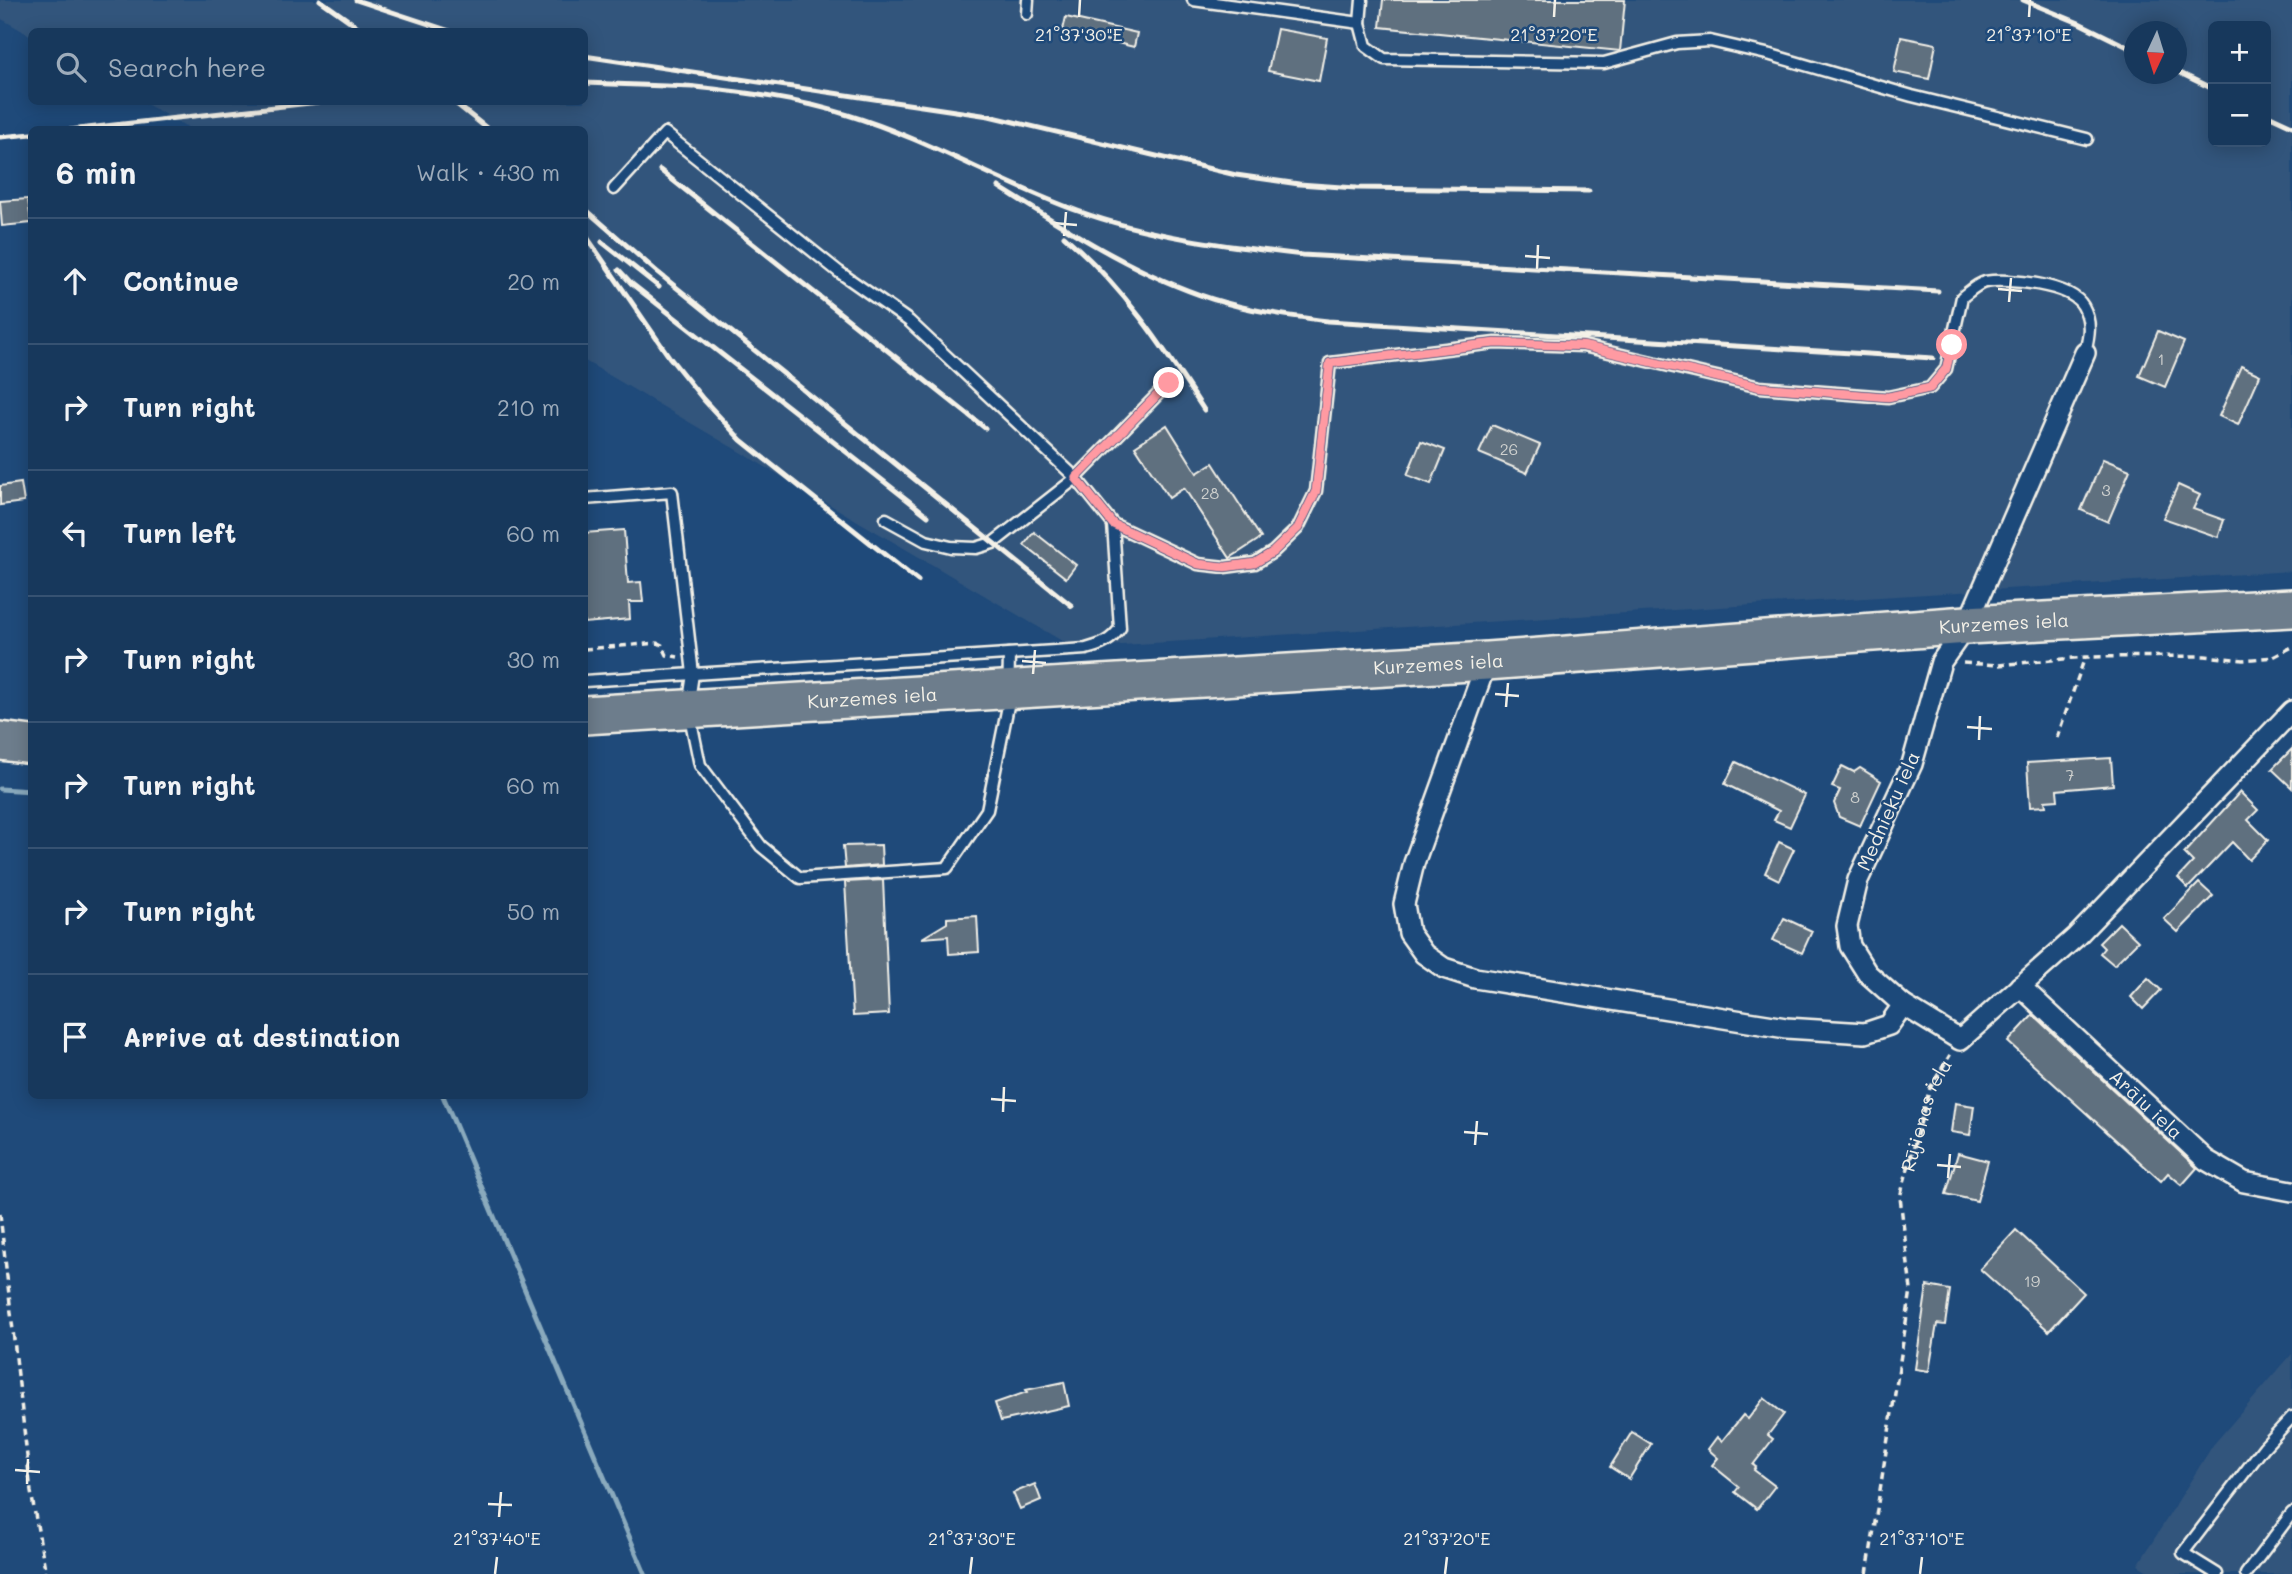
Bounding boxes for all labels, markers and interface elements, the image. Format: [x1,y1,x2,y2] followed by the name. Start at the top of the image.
[2124,21,2187,84] north arrow
[2208,21,2271,147] map controls
[2208,21,2271,84] button: +
[1035,22,1123,46] text: 21°37'30"E
[1510,22,1598,46] text: 21°37'20"E
[1986,22,2072,46] text: 21°37'10"E
[28,28,588,105] search box
[52,48,90,86] icon: search
[108,50,266,84] text: Search here
[2208,84,2271,147] button: −
[56,152,136,192] text: 6 min
[416,157,560,187] text: Walk · 430 m
[56,262,94,300] icon: ahead
[123,264,239,298] text: Continue
[507,266,560,296] text: 20 m
[1936,329,1967,360] route start
[2157,348,2165,369] house number: 1
[1153,367,1184,398] route end
[56,388,94,426] icon: right
[123,390,256,424] text: Turn right
[497,392,560,422] text: 210 m
[1500,438,1518,459] house number: 26
[2101,479,2111,500] house number: 3
[1201,482,1220,503] house number: 28
[56,514,94,552] icon: left
[123,516,236,550] text: Turn left
[506,518,560,548] text: 60 m
[1938,607,2070,639] street label: Kurzemes iela
[56,640,94,678] icon: right
[123,642,256,676] text: Turn right
[507,644,560,674] text: 30 m
[1373,647,1504,680] street label: Kurzemes iela
[807,681,938,714] street label: Kurzemes iela
[1850,747,1925,874] street label: Mednieku iela
[2066,764,2075,785] house number: 7
[56,766,94,804] icon: right
[123,768,256,802] text: Turn right
[506,770,560,800] text: 60 m
[1850,786,1860,807] house number: 8
[56,892,94,930] icon: right
[123,894,256,928] text: Turn right
[507,896,560,926] text: 50 m
[56,1018,94,1056] icon: arrive
[123,1020,400,1054] text: Arrive at destination
[1895,1054,1957,1174] street label: Rūjienas iela
[2105,1063,2189,1144] street label: Arāju iela
[2024,1270,2040,1291] house number: 19
[453,1526,541,1550] text: 21°37'40"E
[928,1526,1016,1550] text: 21°37'30"E
[1403,1526,1491,1550] text: 21°37'20"E
[1879,1526,1965,1550] text: 21°37'10"E

